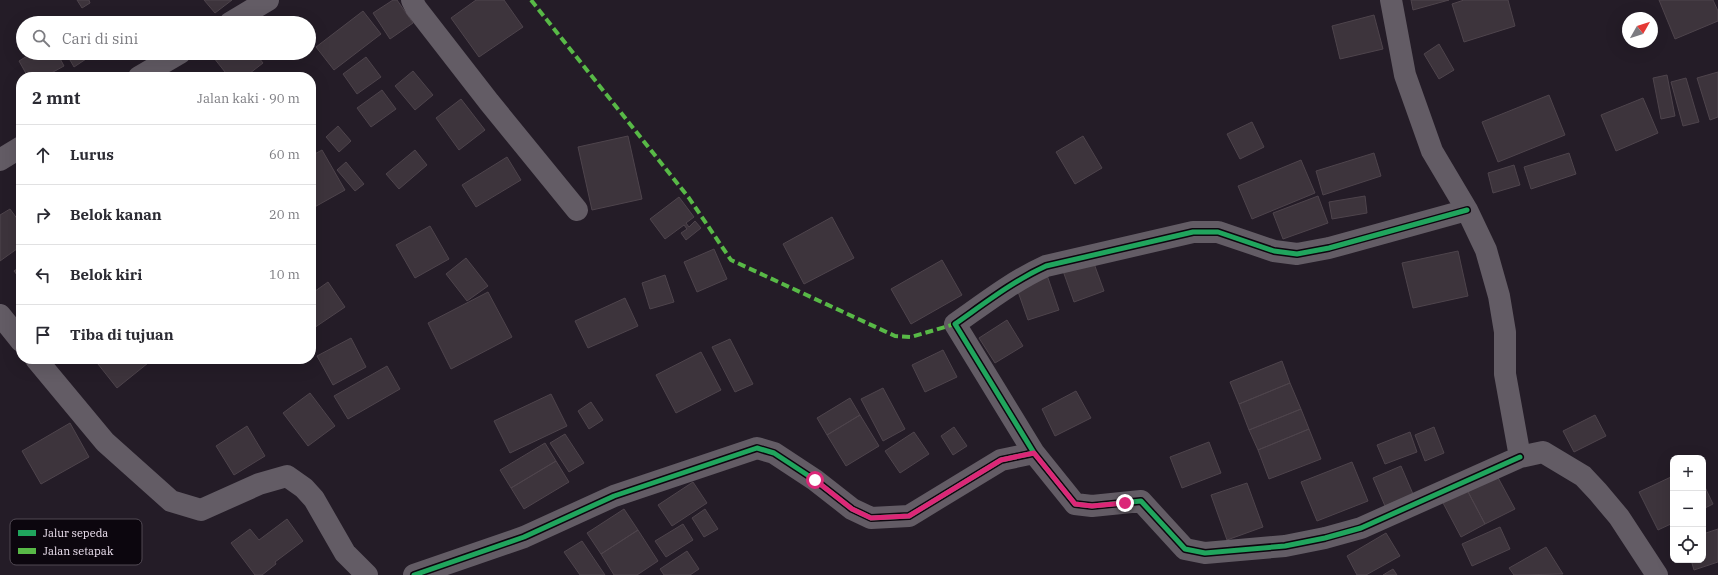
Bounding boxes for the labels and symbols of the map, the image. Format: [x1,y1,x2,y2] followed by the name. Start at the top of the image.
[1622,12,1658,48] north arrow
[806,471,824,489] route start
[1116,494,1134,512] route end
[10,519,142,565] legend
[43,526,108,540] text: Jalur sepeda
[43,544,114,558] text: Jalan setapak

